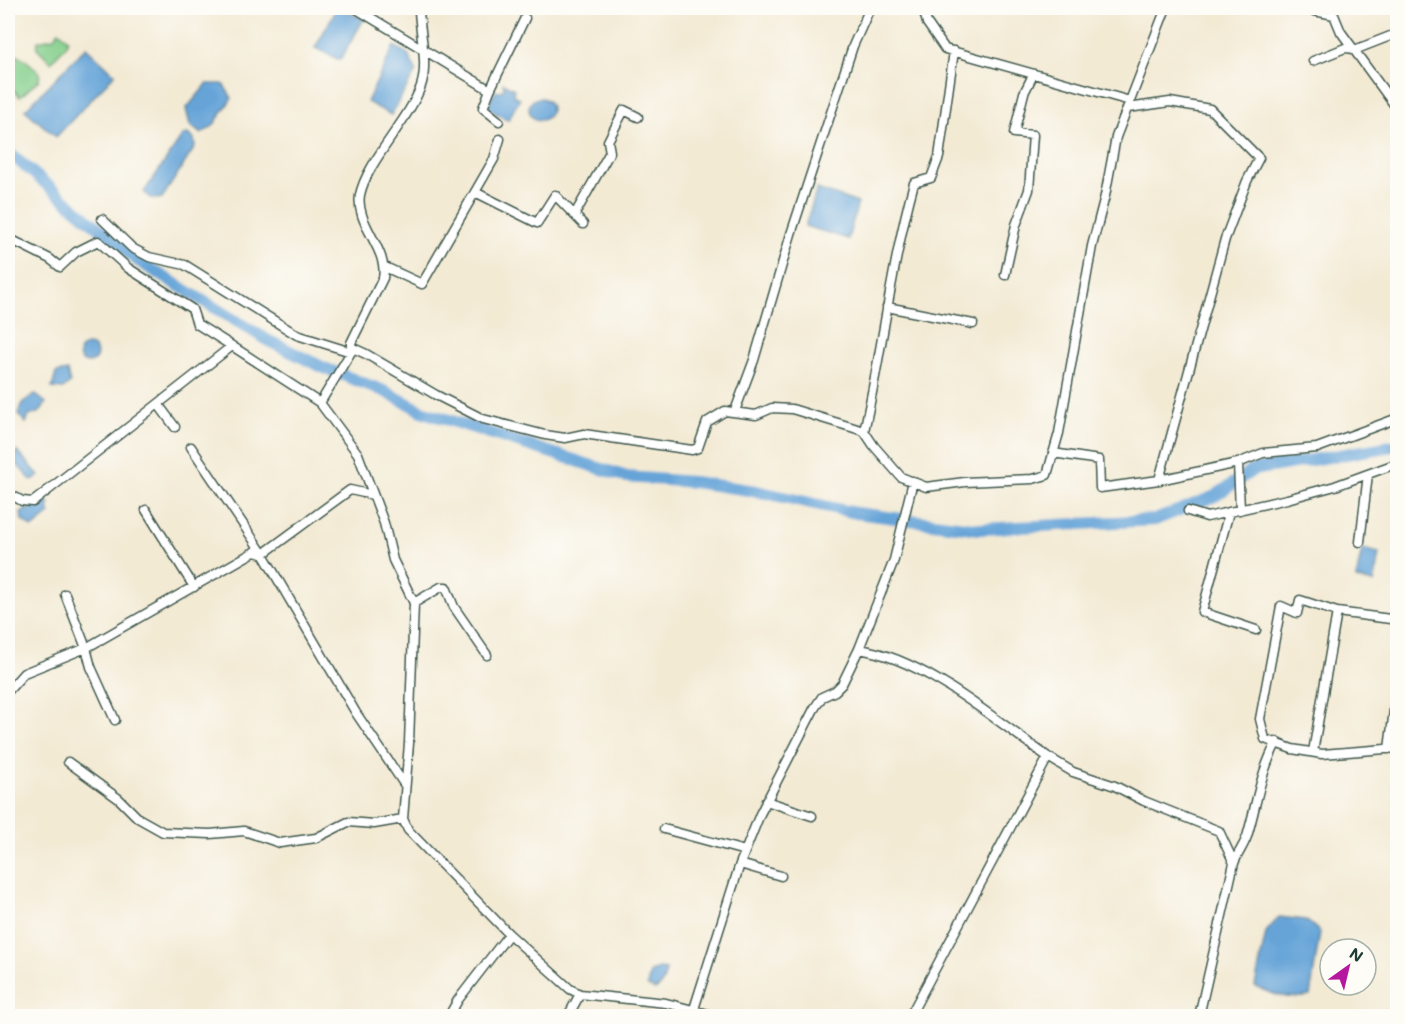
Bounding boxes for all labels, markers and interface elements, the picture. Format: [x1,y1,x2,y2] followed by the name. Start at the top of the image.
[1318,937,1378,997] north arrow
[1346,942,1368,966] text: N

